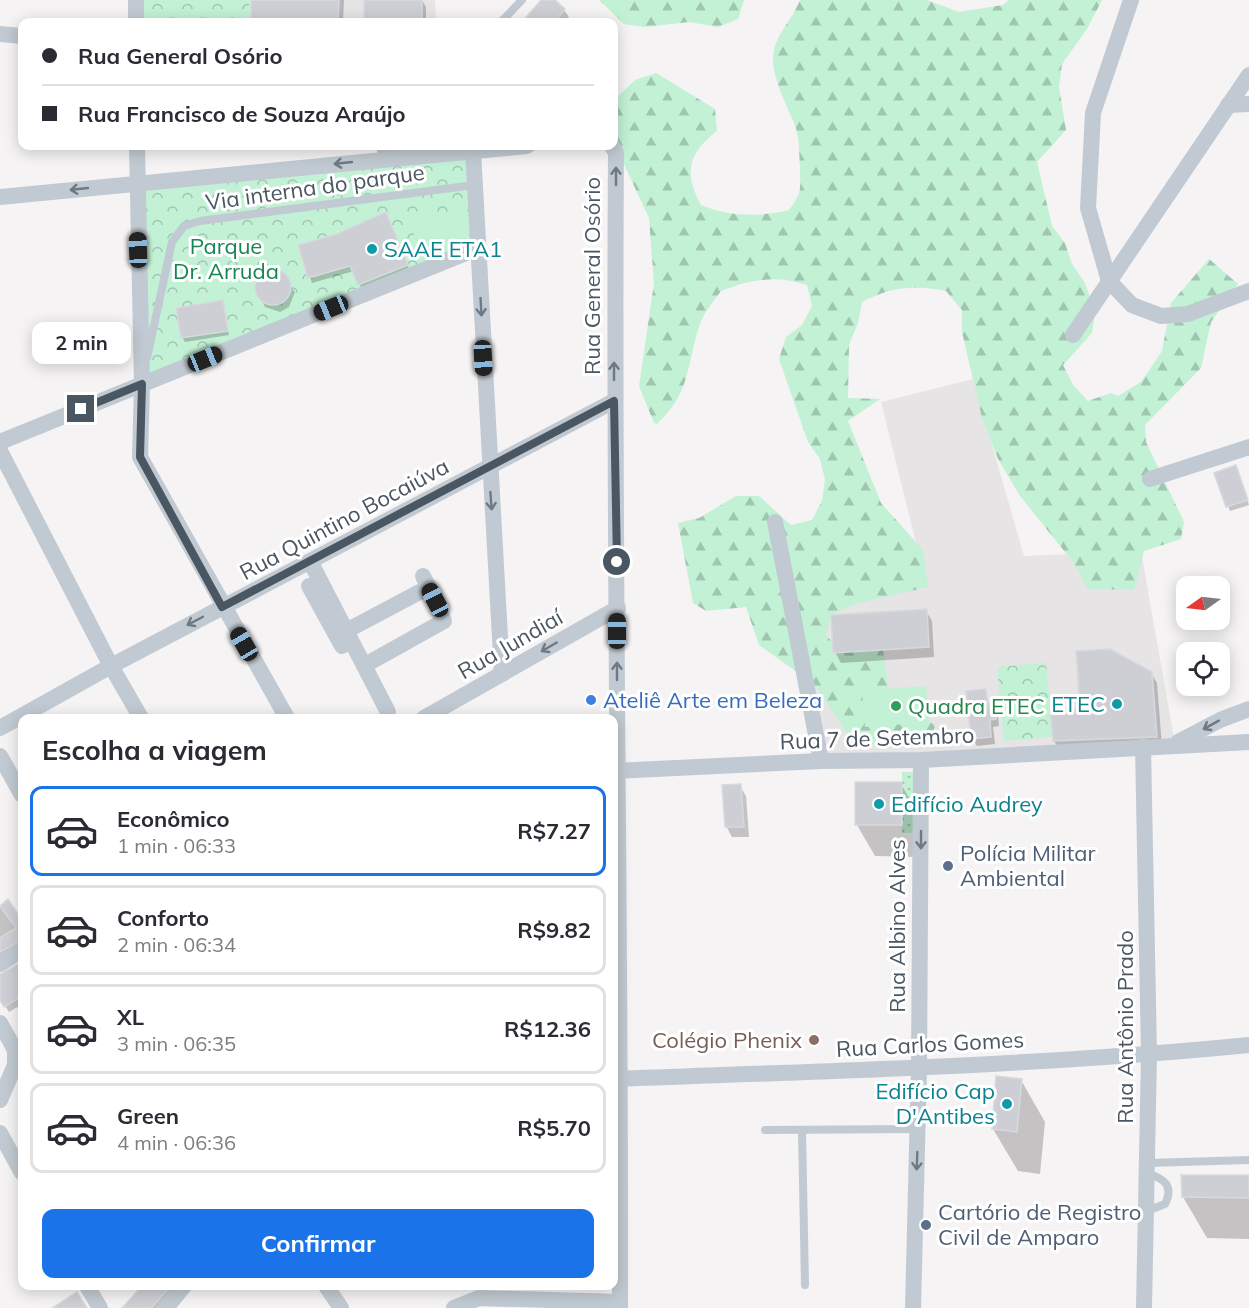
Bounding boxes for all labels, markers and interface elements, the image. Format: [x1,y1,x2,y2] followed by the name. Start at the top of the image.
[78,42,283,70] text: Rua General Osório
[78,100,406,128] text: Rua Francisco de Souza Araújo
[204,158,426,216] street label: Via interna do parque
[334,158,354,169] one-way arrow
[610,166,622,186] one-way arrow
[578,177,606,375] street label: Rua General Osório
[69,184,89,195] one-way arrow
[128,232,148,268] car
[173,232,279,285] park label: Parque Dr. Arruda
[384,235,502,263] place label: SAAE ETA1
[365,242,379,256] marker: SAAE ETA1
[311,293,351,323] car
[475,296,486,316] one-way arrow
[32,322,130,364] callout: 2 min
[55,330,108,355] text: 2 min
[473,340,493,376] car
[185,344,225,374] car
[608,361,620,381] one-way arrow
[67,395,94,422] route end
[235,452,453,586] street label: Rua Quintino Bocaiúva
[486,491,497,511] one-way arrow
[603,548,630,575] route start
[1176,576,1230,630] north arrow
[1176,576,1230,696] map controls
[419,580,451,620] car
[453,602,569,685] street label: Rua Jundiaí
[608,613,626,649] car
[187,616,205,627] one-way arrow
[227,624,261,664] car
[540,642,557,654] one-way arrow
[1176,642,1230,696] button: locate
[611,661,623,681] one-way arrow
[603,686,822,714] place label: Ateliê Arte em Beleza
[1051,690,1105,718] place label: ETEC
[908,692,1045,720] place label: Quadra ETEC
[584,693,598,707] marker: Ateliê Arte em Beleza
[1110,697,1124,711] marker: ETEC
[889,699,903,713] marker: Quadra ETEC
[1203,719,1220,731] one-way arrow
[779,721,975,755] street label: Rua 7 de Setembro
[42,733,267,767] text: Escolha a viagem
[891,790,1043,818] place label: Edifício Audrey
[872,797,886,811] marker: Edifício Audrey
[45,804,99,858] icon: car
[117,805,230,833] text: Econômico
[517,817,591,845] text: R$7.27
[915,829,927,849] one-way arrow
[117,833,236,858] text: 1 min · 06:33
[883,839,911,1013] street label: Rua Albino Alves
[960,839,1095,892] place label: Polícia Militar Ambiental
[941,859,955,873] marker: Polícia Militar Ambiental
[45,903,99,957] icon: car
[117,904,209,932] text: Conforto
[517,916,591,944] text: R$9.82
[1111,930,1139,1124] street label: Rua Antônio Prado
[117,932,236,957] text: 2 min · 06:34
[45,1002,99,1056] icon: car
[117,1003,144,1031] text: XL
[504,1015,591,1043] text: R$12.36
[835,1025,1025,1063] street label: Rua Carlos Gomes
[652,1026,802,1054] place label: Colégio Phenix
[117,1031,236,1056] text: 3 min · 06:35
[807,1033,821,1047] marker: Colégio Phenix
[876,1077,995,1130] place label: Edifício Cap D'Antibes
[1000,1097,1014,1111] marker: Edifício Cap D'Antibes
[45,1101,99,1155] icon: car
[117,1102,179,1130] text: Green
[517,1114,591,1142] text: R$5.70
[117,1130,236,1155] text: 4 min · 06:36
[911,1150,923,1170] one-way arrow
[938,1198,1141,1251] place label: Cartório de Registro Civil de Amparo
[42,1209,594,1278] button: Confirmar
[919,1218,933,1232] marker: Cartório de Registro Civil de Amparo

